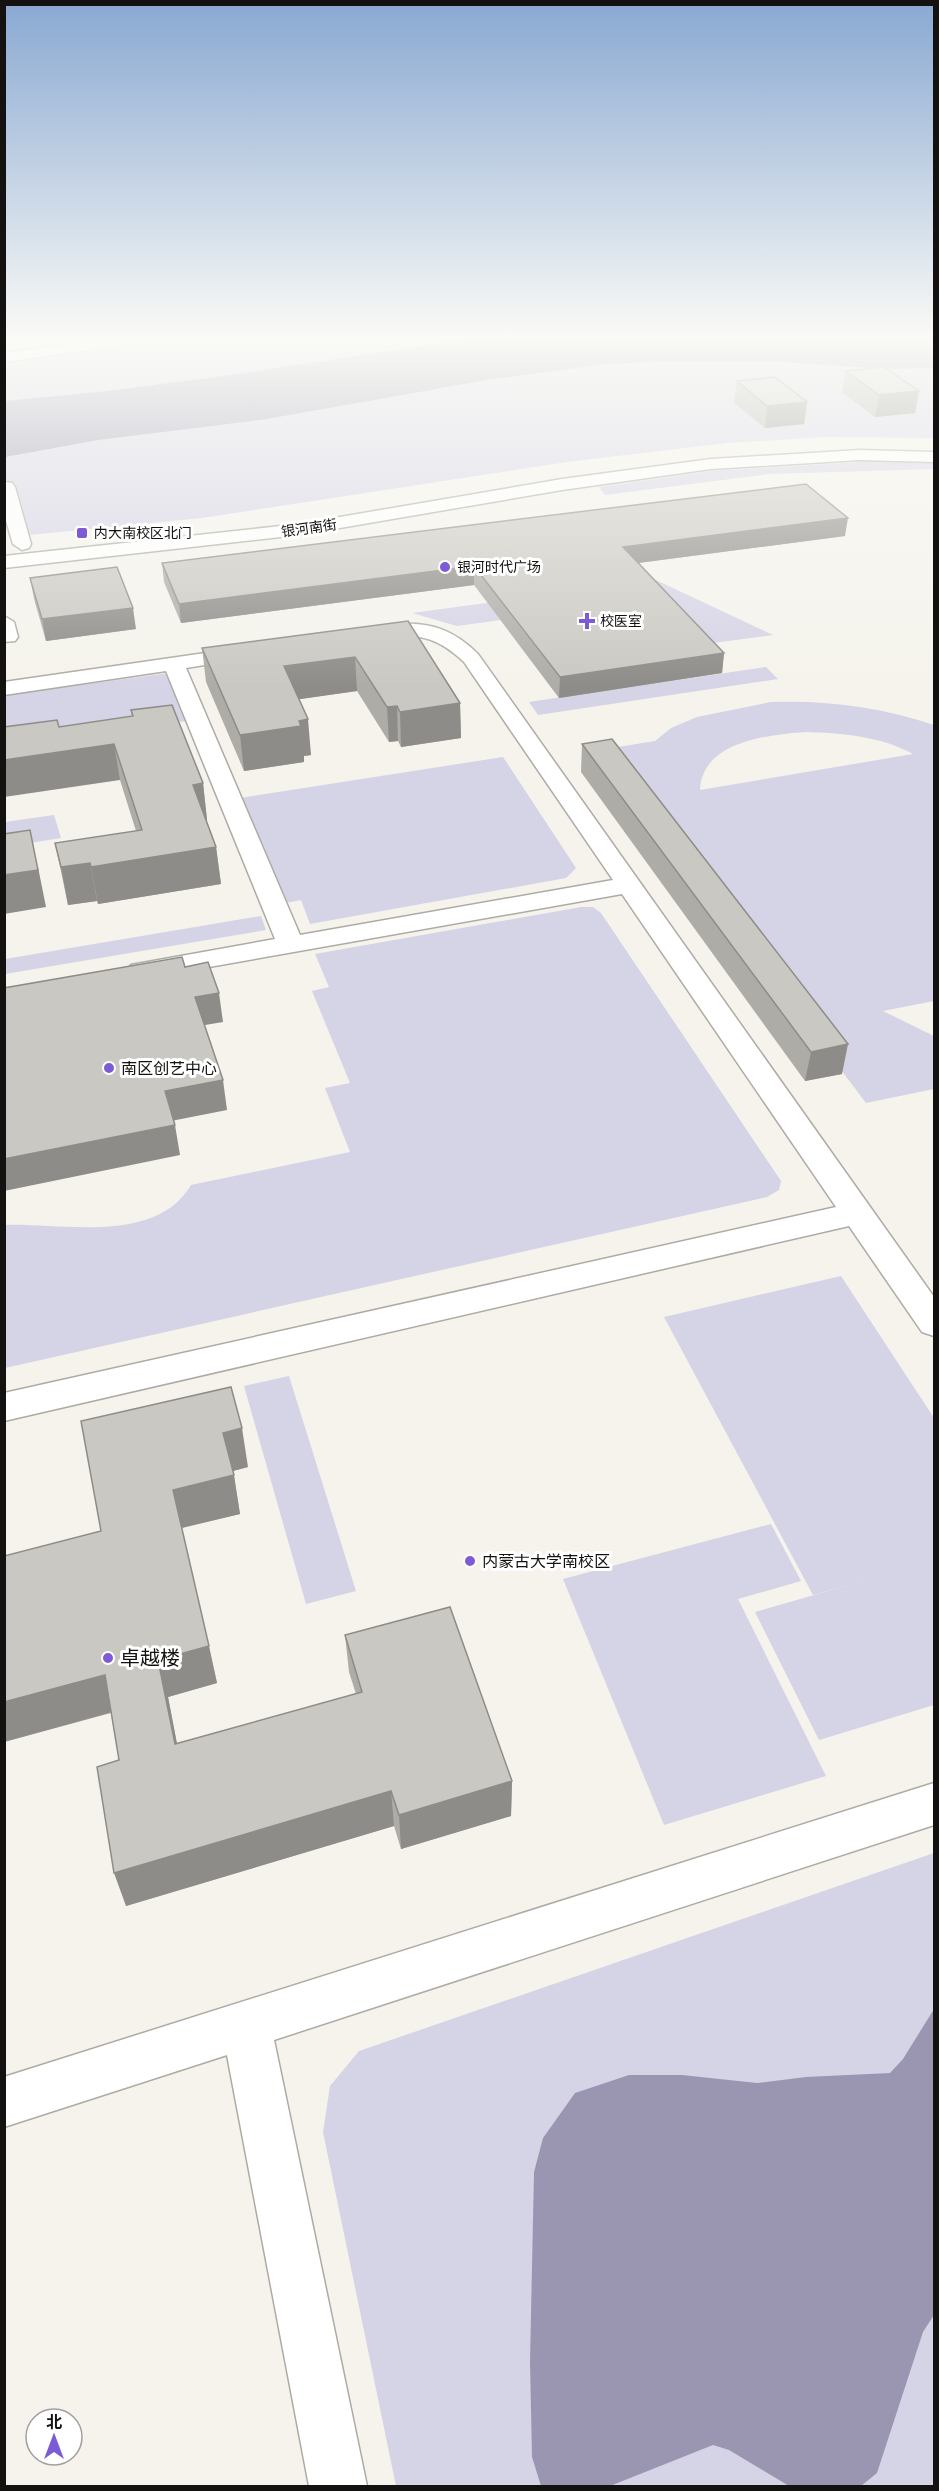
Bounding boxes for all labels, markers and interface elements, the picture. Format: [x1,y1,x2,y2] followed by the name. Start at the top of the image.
[280,516,338,540] street label: 银河南街
[94,525,192,541] place label: 内大南校区北门
[75,526,89,540] marker: 内大南校区北门
[457,559,541,575] place label: 银河时代广场
[438,560,452,574] marker: 银河时代广场
[578,612,596,630] marker: 校医室
[600,613,642,629] place label: 校医室
[121,1059,217,1078] place label: 南区创艺中心
[102,1061,116,1075] marker: 南区创艺中心
[482,1552,610,1571] place label: 内蒙古大学南校区
[463,1554,477,1568] marker: 内蒙古大学南校区
[120,1646,180,1670] place label: 卓越楼
[101,1651,115,1665] marker: 卓越楼
[24,2407,84,2467] north arrow
[46,2413,62,2432] text: 北

